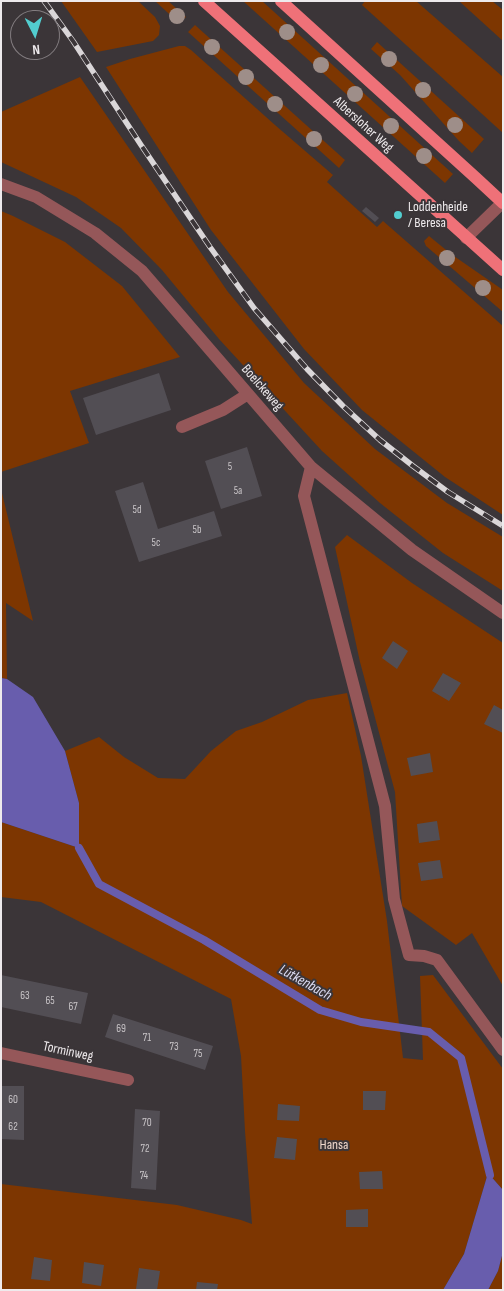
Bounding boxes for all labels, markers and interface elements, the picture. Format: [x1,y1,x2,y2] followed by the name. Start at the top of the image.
[10,10,60,60] north arrow
[32,41,41,58] text: N
[329,94,397,156] street label: Albersloher Weg
[408,199,468,232] place label: Loddenheide / Beresa
[392,209,404,221] marker: Loddenheide / Beresa
[237,362,287,414] street label: Boelckeweg
[228,460,232,474] house number: 5
[234,484,242,498] house number: 5a
[133,503,141,517] house number: 5d
[193,523,201,537] house number: 5b
[152,536,160,550] house number: 5c
[275,961,335,1005] water label: Lütkenbach
[20,989,30,1003] house number: 63
[45,994,55,1008] house number: 65
[68,1000,78,1014] house number: 67
[116,1022,126,1036] house number: 69
[143,1031,151,1045] house number: 71
[41,1038,95,1066] street label: Torminweg
[169,1040,179,1054] house number: 73
[194,1047,202,1061] house number: 75
[8,1093,18,1107] house number: 60
[142,1116,152,1130] house number: 70
[8,1120,18,1134] house number: 62
[320,1137,348,1153] park label: Hansa
[141,1142,149,1156] house number: 72
[140,1169,148,1183] house number: 74

